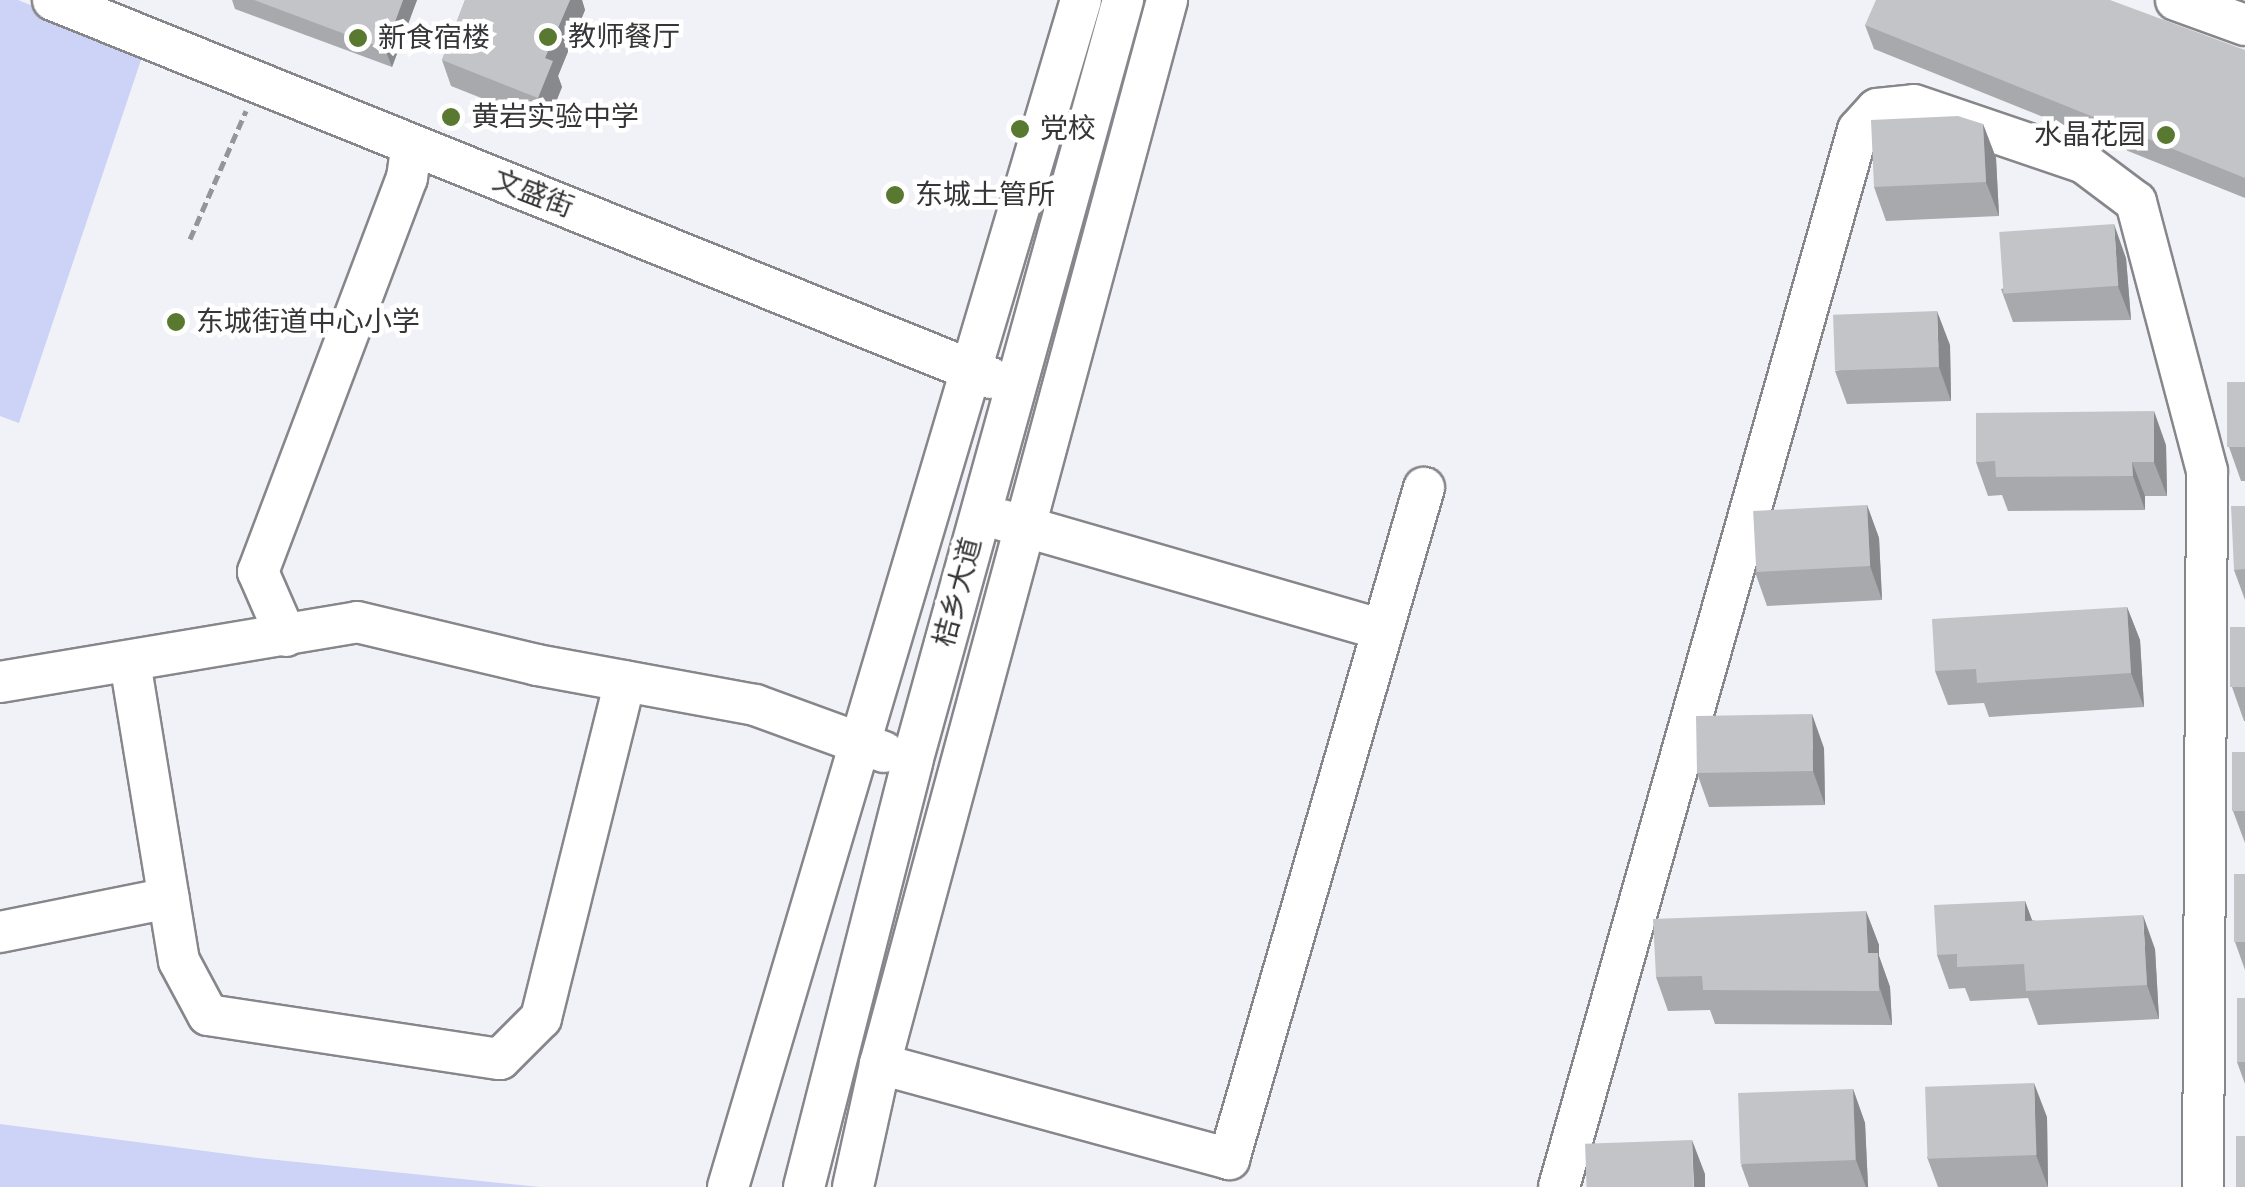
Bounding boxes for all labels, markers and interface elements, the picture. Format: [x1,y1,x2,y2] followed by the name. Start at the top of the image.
[568,20,680,54] place label: 教师餐厅
[378,21,490,55] place label: 新食宿楼
[537,26,559,48] marker: 教师餐厅
[347,27,369,49] marker: 新食宿楼
[471,100,639,134] place label: 黄岩实验中学
[440,106,462,128] marker: 黄岩实验中学
[1040,112,1096,146] place label: 党校
[1009,118,1031,140] marker: 党校
[2034,118,2146,152] place label: 水晶花园
[2155,124,2177,146] marker: 水晶花园
[488,163,578,225] street label: 文盛街
[915,178,1055,212] place label: 东城土管所
[884,184,906,206] marker: 东城土管所
[196,305,420,339] place label: 东城街道中心小学
[165,311,187,333] marker: 东城街道中心小学
[927,534,989,650] street label: 桔乡大道

